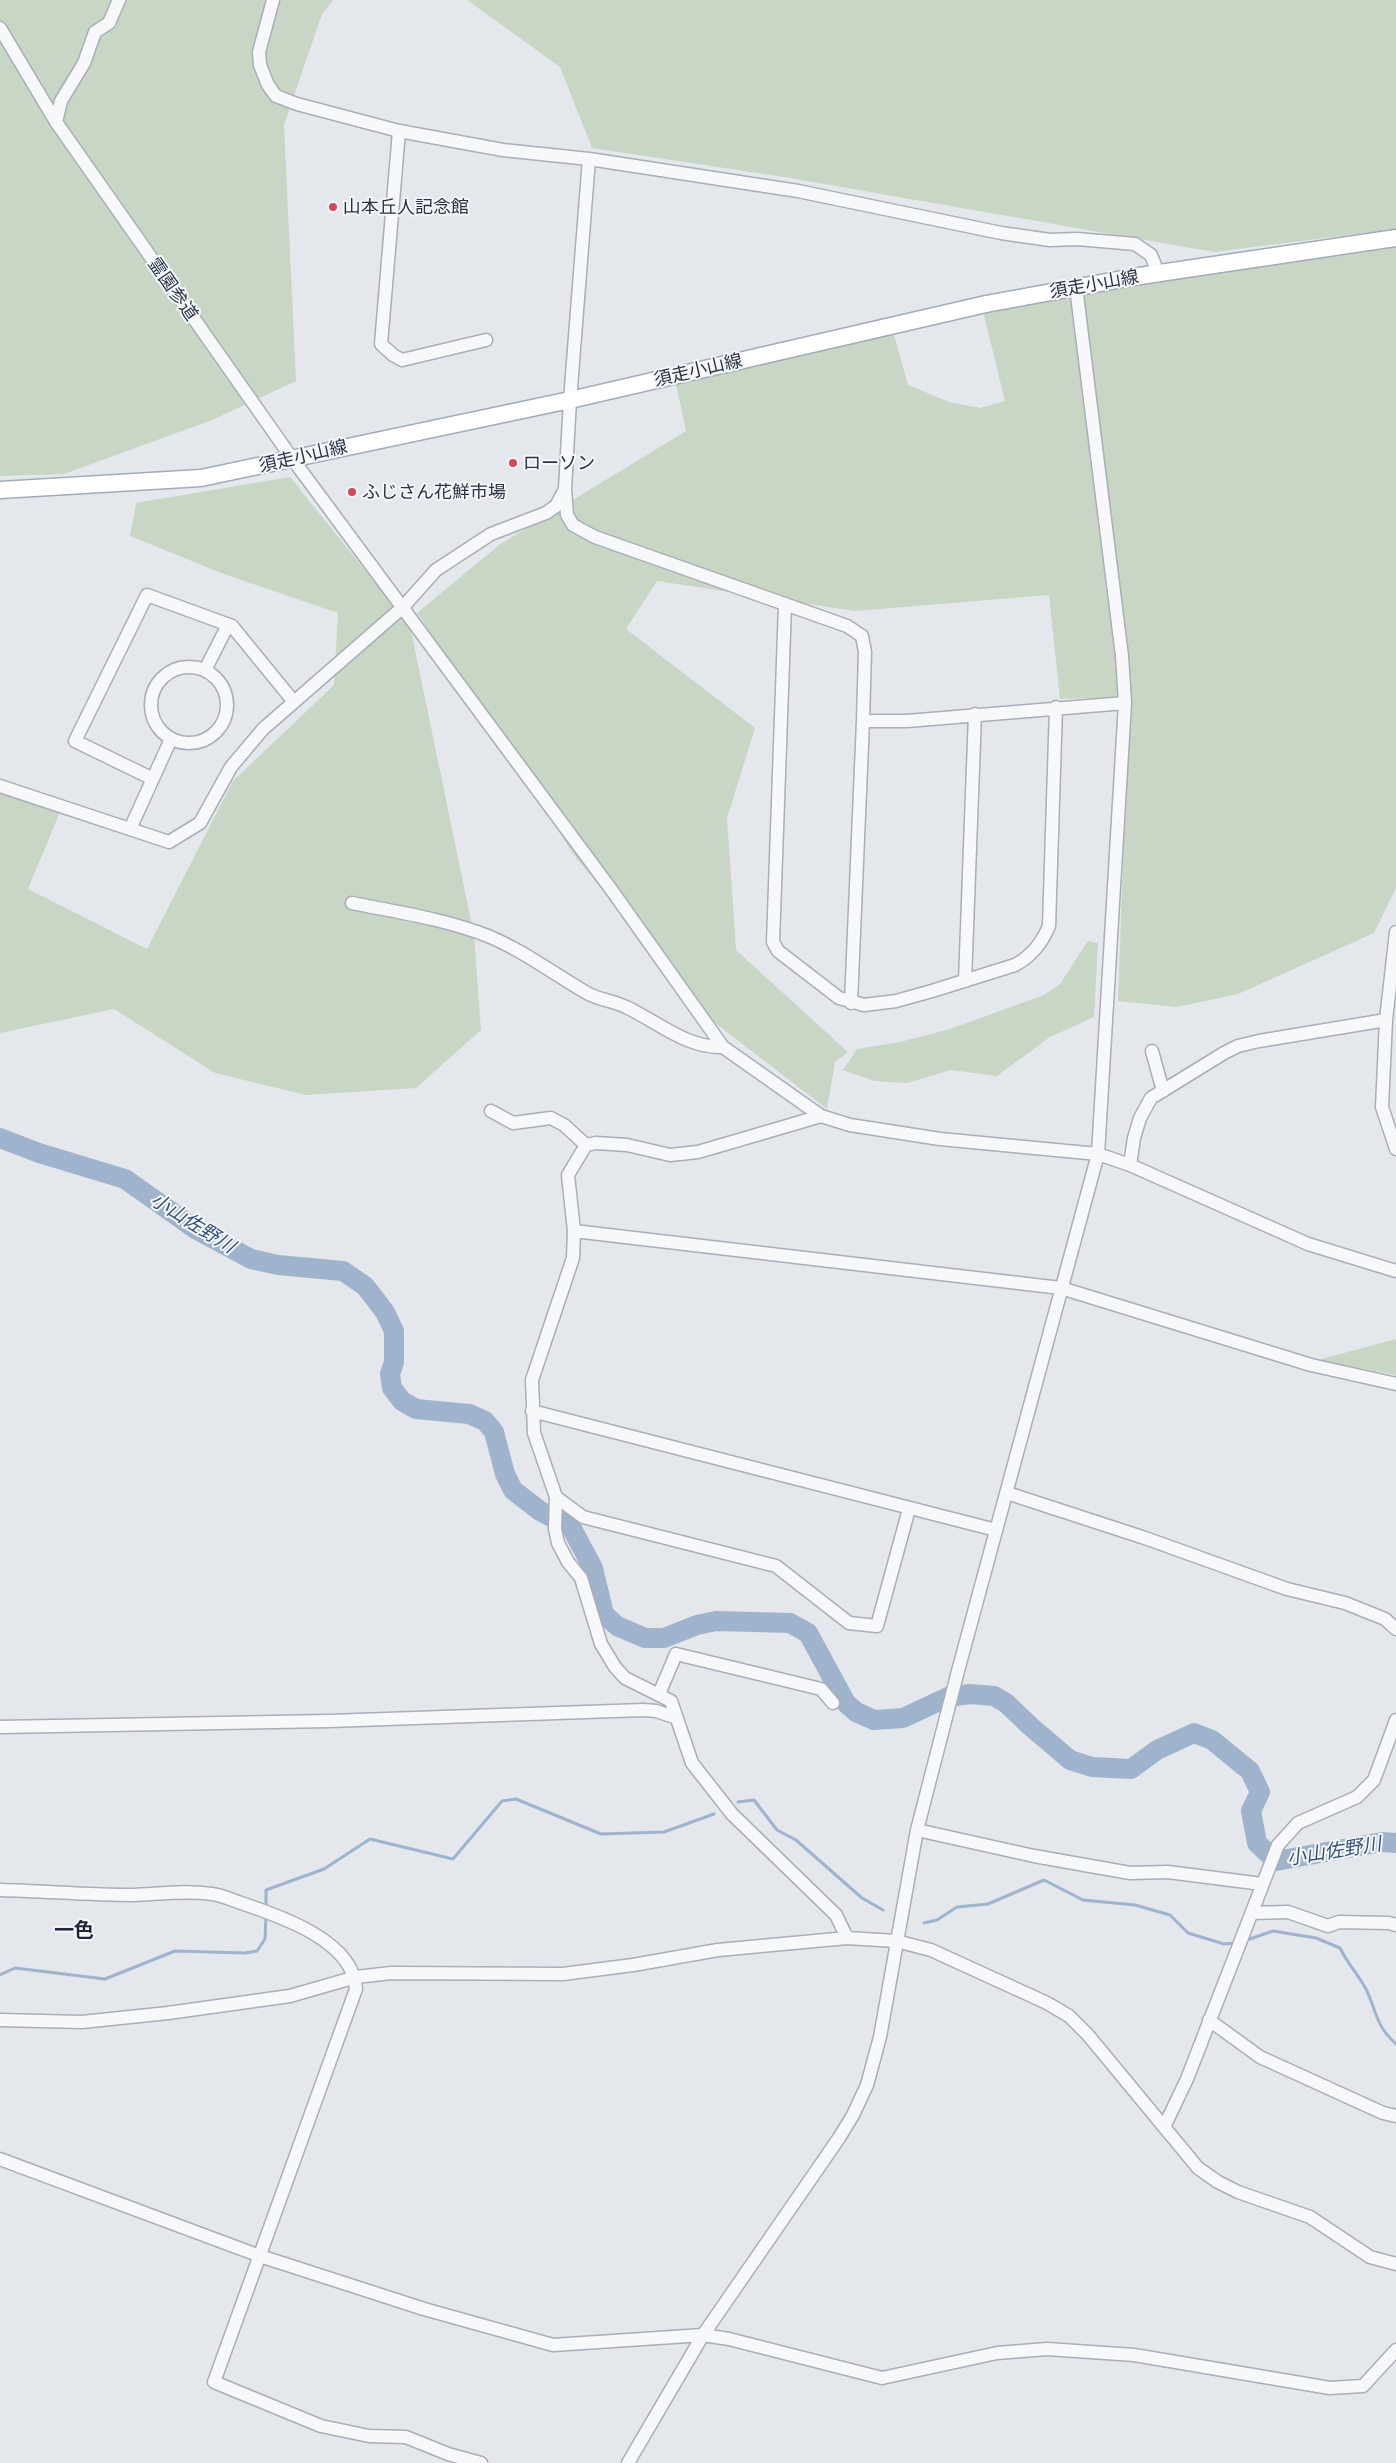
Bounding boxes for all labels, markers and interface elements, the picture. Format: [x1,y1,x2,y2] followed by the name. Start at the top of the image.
[343,196,469,218] place label: 山本丘人記念館
[327,201,339,213] marker: 山本丘人記念館
[144,253,202,325] street label: 霊園参道
[1048,266,1140,302] street label: 須走小山線
[652,349,744,391] street label: 須走小山線
[257,435,349,477] street label: 須走小山線
[523,452,595,474] place label: ローソン
[507,457,519,469] marker: ローソン
[362,481,506,503] place label: ふじさん花鮮市場
[346,486,358,498] marker: ふじさん花鮮市場
[147,1188,239,1258] water label: 小山佐野川
[1285,1832,1383,1870] water label: 小山佐野川
[54,1918,94,1942] district label: 一色

